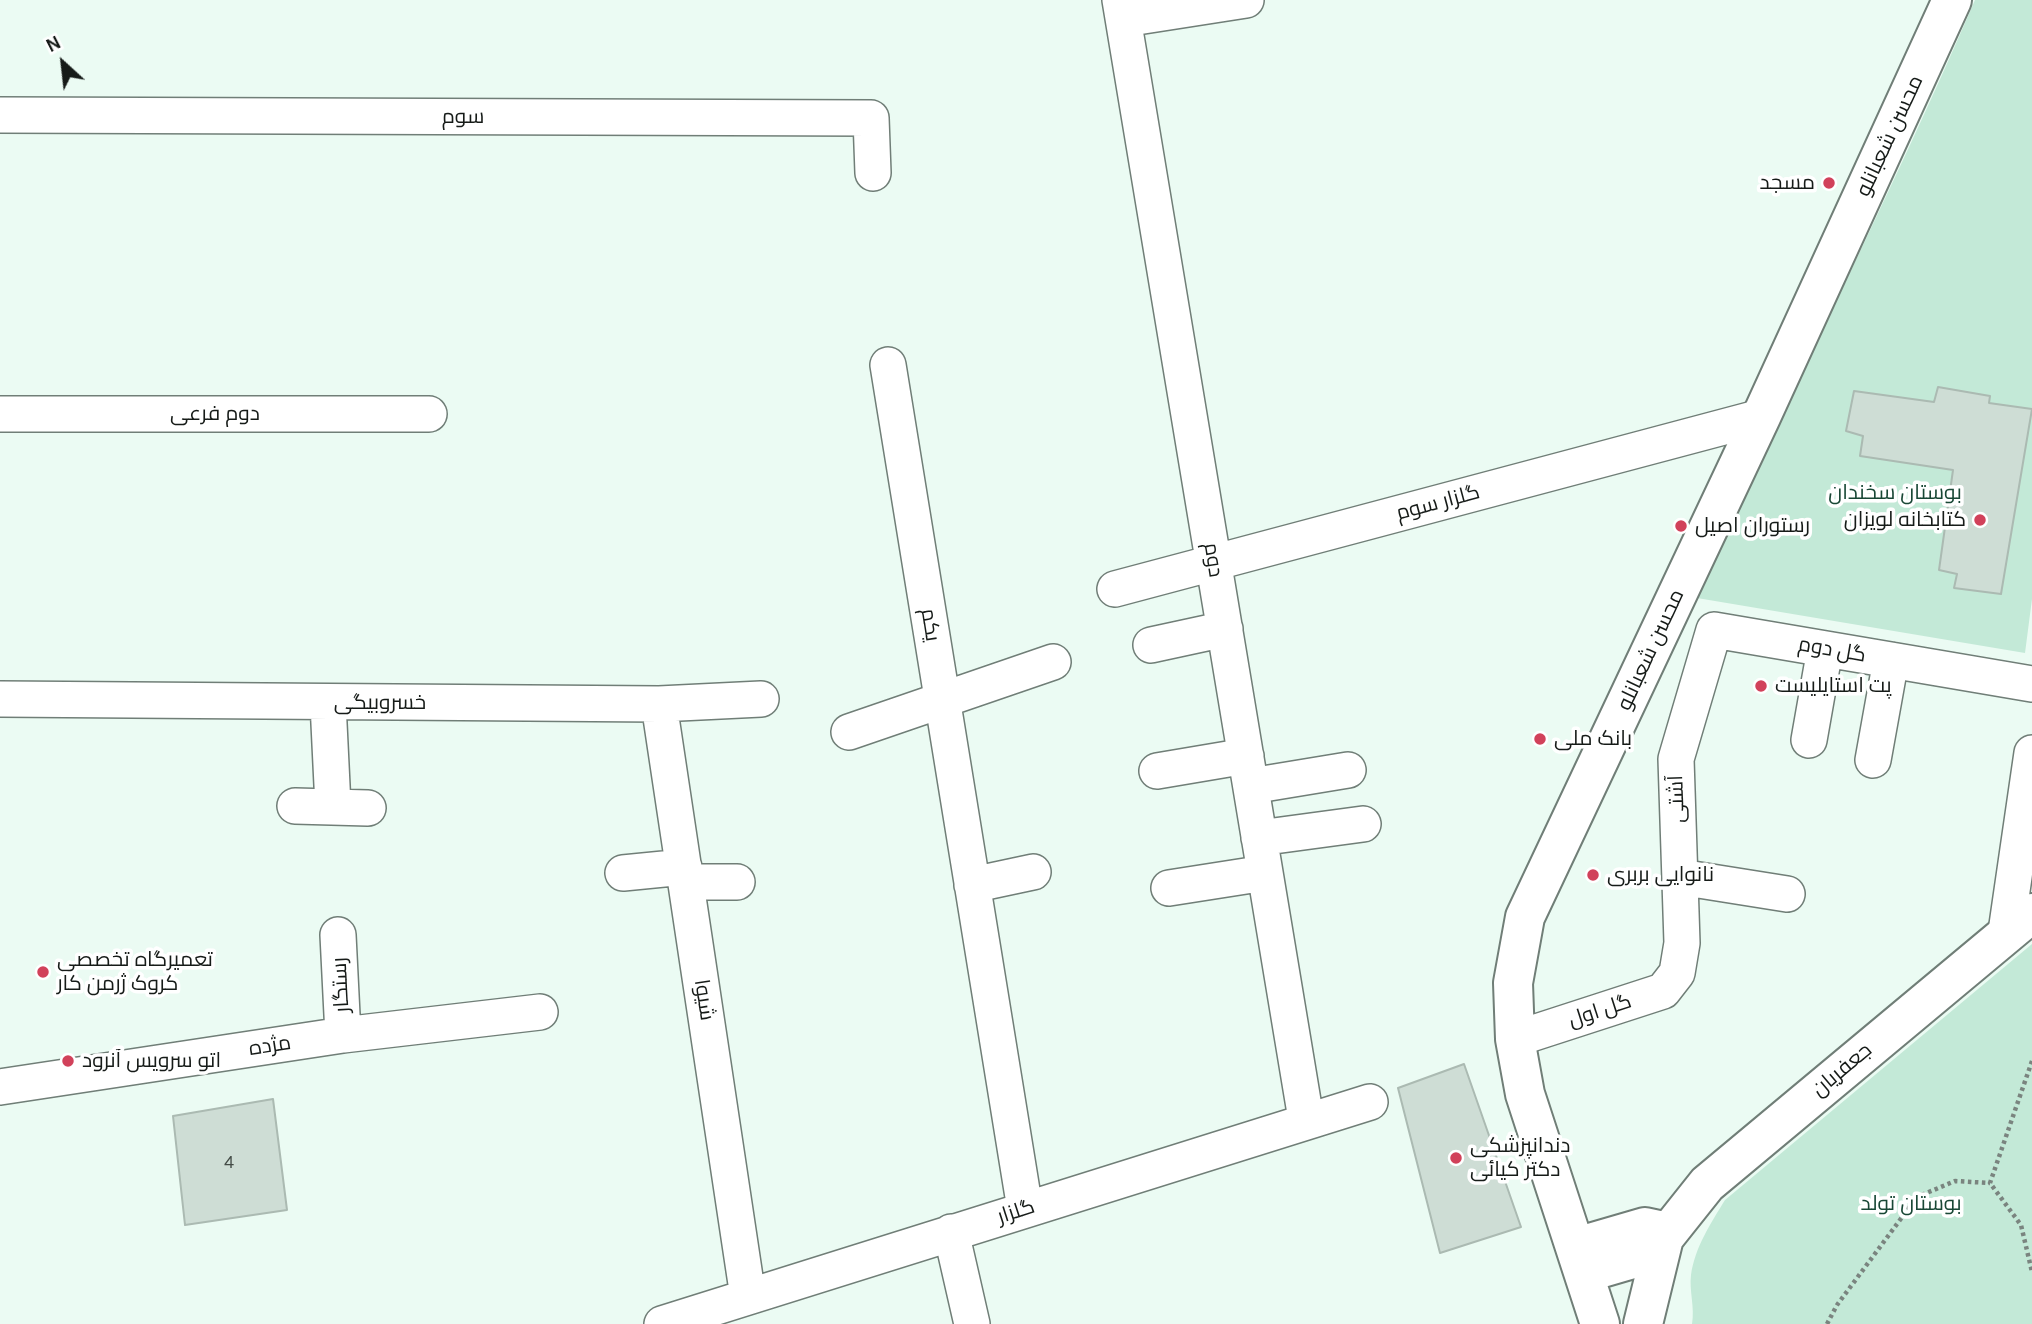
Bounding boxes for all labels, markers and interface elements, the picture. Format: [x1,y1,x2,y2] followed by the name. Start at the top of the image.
[28,28,98,98] north arrow
[42,31,65,57] text: N
[1851,71,1929,201] street label: محسن شعبانلو
[442,104,484,130] street label: سوم
[1760,170,1815,196] place label: مسجد
[1821,175,1837,191] marker: مسجد
[170,401,260,427] street label: دوم فرعی
[1393,480,1483,526] street label: گلزار سوم
[1828,480,1962,506] park label: بوستان سخندان
[1844,507,1966,533] place label: کتابخانه لویزان
[1972,512,1988,528] marker: کتابخانه لویزان
[1695,513,1810,539] place label: رستوران اصیل
[1673,518,1689,534] marker: رستوران اصیل
[1198,541,1228,579] street label: دوم
[1612,585,1690,715] street label: محسن شعبانلو
[915,607,945,643] street label: یکم
[1796,632,1868,668] street label: گل دوم
[1775,673,1892,699] place label: پت استایلیست
[1753,678,1769,694] marker: پت استایلیست
[334,690,426,716] street label: خسروبیگی
[1554,726,1632,752] place label: بانک ملی
[1532,731,1548,747] marker: بانک ملی
[1664,775,1690,823] street label: آشتی
[1607,862,1714,888] place label: نانوایی بربری
[1585,867,1601,883] marker: نانوایی بربری
[57,947,213,997] place label: تعمیرگاه تخصصی کروک ژرمن کار
[327,957,355,1013] street label: رستگار
[35,964,51,980] marker: تعمیرگاه تخصصی کروک ژرمن کار
[688,978,720,1022] street label: شیوا
[1565,989,1635,1033] street label: گل اول
[247,1030,293,1062] street label: مژده
[1807,1038,1877,1102] street label: جعفریان
[82,1048,221,1074] place label: اتو سرویس آنرود
[60,1053,76,1069] marker: اتو سرویس آنرود
[1470,1133,1570,1183] place label: دندانپزشکی دکتر کیائی
[1448,1150,1464,1166] marker: دندانپزشکی دکتر کیائی
[224,1152,234,1174] house number: 4
[1860,1191,1962,1217] park label: بوستان تولد
[994,1194,1038,1230] street label: گلزار

